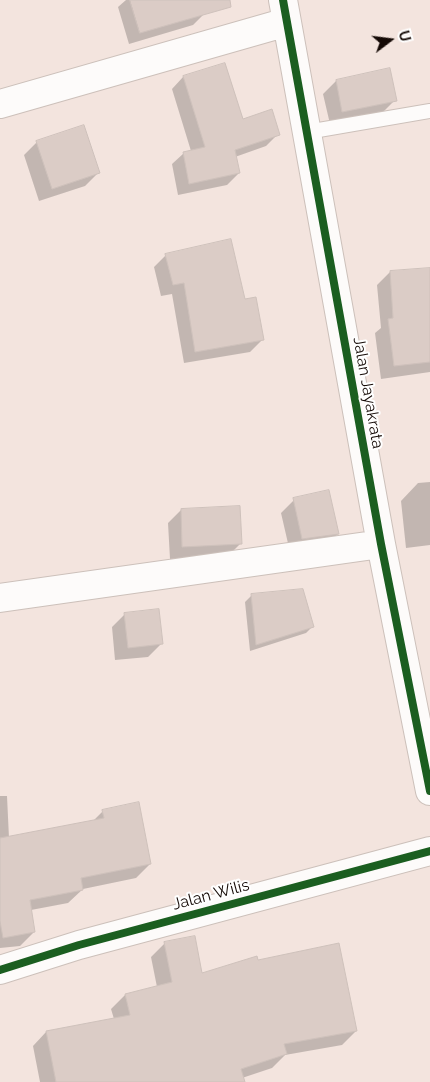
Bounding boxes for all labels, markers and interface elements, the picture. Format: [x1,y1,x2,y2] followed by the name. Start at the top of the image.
[365,15,415,65] north arrow
[395,29,414,43] text: U
[349,336,387,450] street label: Jalan Jayakrata
[171,876,251,914] street label: Jalan Wilis

